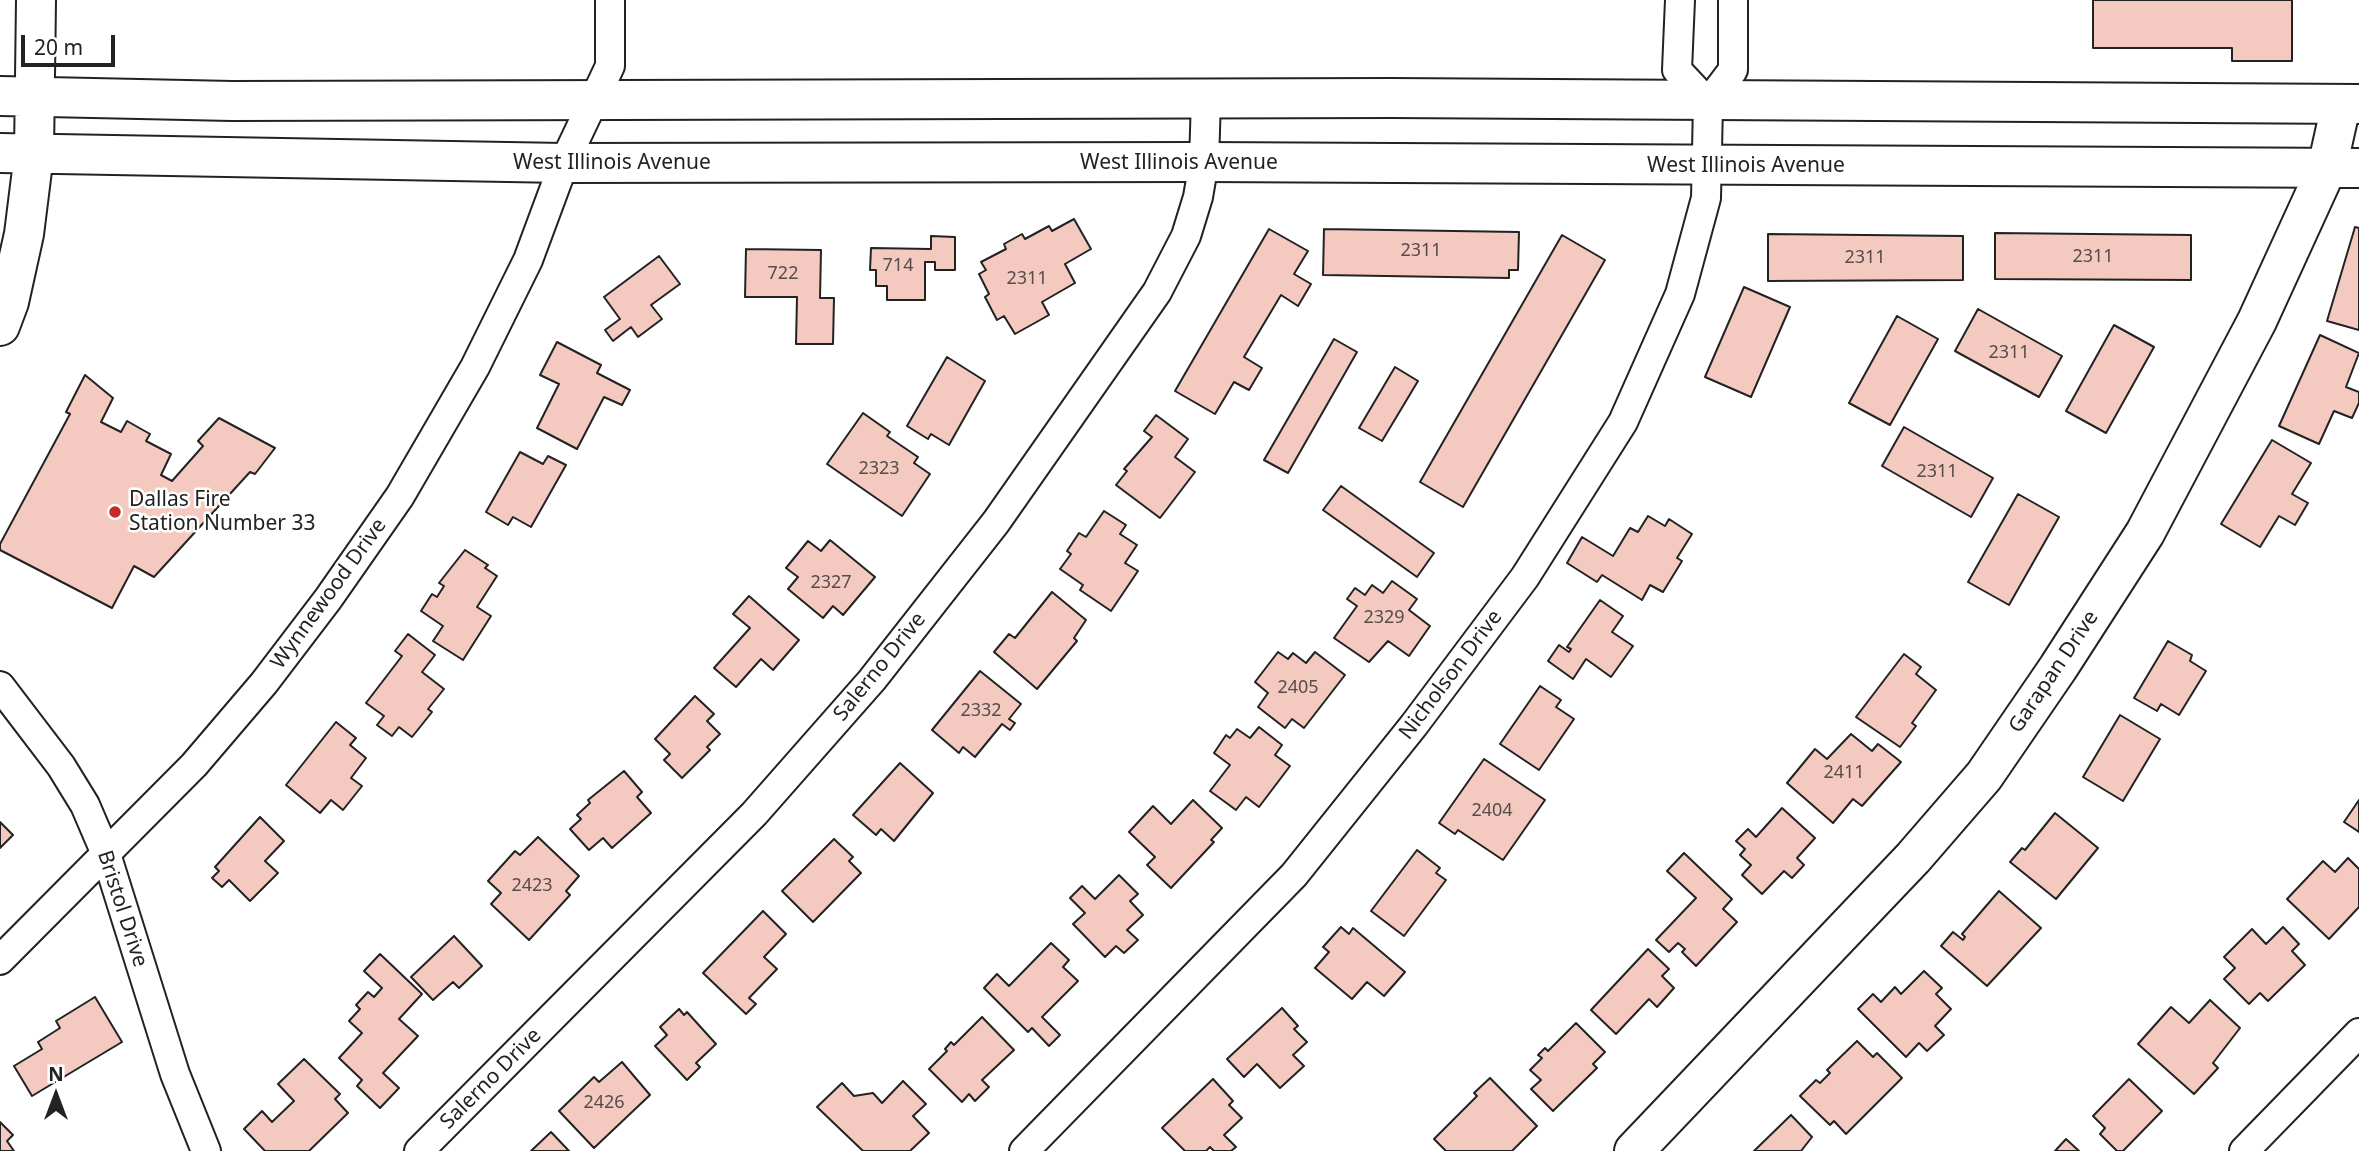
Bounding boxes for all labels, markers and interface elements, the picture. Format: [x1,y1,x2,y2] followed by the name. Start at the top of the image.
[24,21,119,65] scale bar
[34,33,83,61] text: 20 m
[513,150,711,176] street label: West Illinois Avenue
[1080,150,1278,176] street label: West Illinois Avenue
[1647,153,1845,179] street label: West Illinois Avenue
[1400,240,1442,262] house number: 2311
[2072,246,2114,268] house number: 2311
[1844,247,1886,269] house number: 2311
[883,255,913,277] house number: 714
[768,263,798,285] house number: 722
[1006,268,1048,290] house number: 2311
[1988,342,2030,364] house number: 2311
[858,458,900,480] house number: 2323
[1916,461,1958,483] house number: 2311
[129,487,316,537] place label: Dallas Fire Station Number 33
[107,504,123,520] marker: Dallas Fire Station Number 33
[266,514,392,674] street label: Wynnewood Drive
[810,572,852,594] house number: 2327
[1394,605,1508,745] street label: Nicholson Drive
[2004,606,2104,738] street label: Garapan Drive
[1363,607,1405,629] house number: 2329
[829,608,931,726] street label: Salerno Drive
[1277,677,1319,699] house number: 2405
[960,700,1002,722] house number: 2332
[1823,762,1865,784] house number: 2411
[1471,800,1513,822] house number: 2404
[91,848,153,970] street label: Bristol Drive
[511,875,553,897] house number: 2423
[435,1023,547,1135] street label: Salerno Drive
[21,1060,91,1130] north arrow
[48,1061,64,1087] text: N
[583,1092,625,1114] house number: 2426

